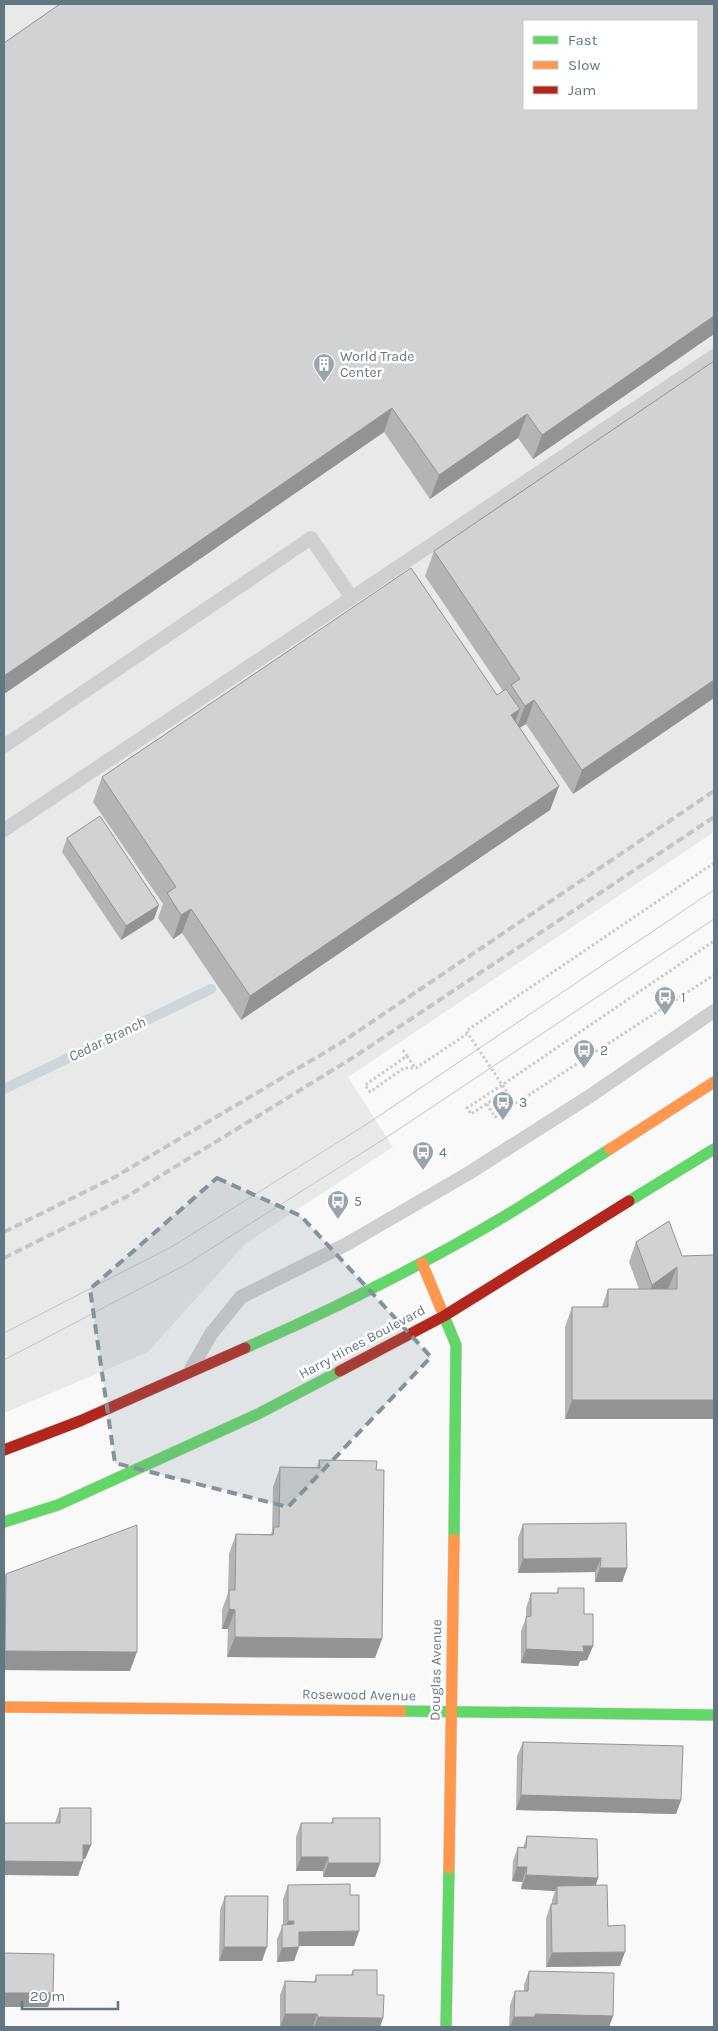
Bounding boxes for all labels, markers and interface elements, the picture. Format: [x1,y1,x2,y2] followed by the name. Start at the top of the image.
[523,20,698,110] legend
[568,31,598,49] text: Fast
[568,56,600,74] text: Slow
[568,81,596,99] text: Jam
[340,348,415,381] place label: World Trade Center
[312,352,336,383] building icon: World Trade Center
[653,985,677,1016] bus stop icon: 1
[681,989,686,1006] place label: 1
[66,1013,148,1065] water label: Cedar Branch
[572,1038,596,1069] bus stop icon: 2
[600,1042,608,1059] place label: 2
[491,1090,515,1121] bus stop icon: 3
[519,1094,527,1111] place label: 3
[411,1140,435,1171] bus stop icon: 4
[439,1144,447,1161] place label: 4
[326,1189,350,1220] bus stop icon: 5
[354,1193,362,1210] place label: 5
[296,1301,428,1383] street label: Harry Hines Boulevard
[427,1619,445,1721] street label: Douglas Avenue
[302,1686,416,1704] street label: Rosewood Avenue
[22,1978,119,2010] scale bar
[30,1987,65,2005] text: 20 m

